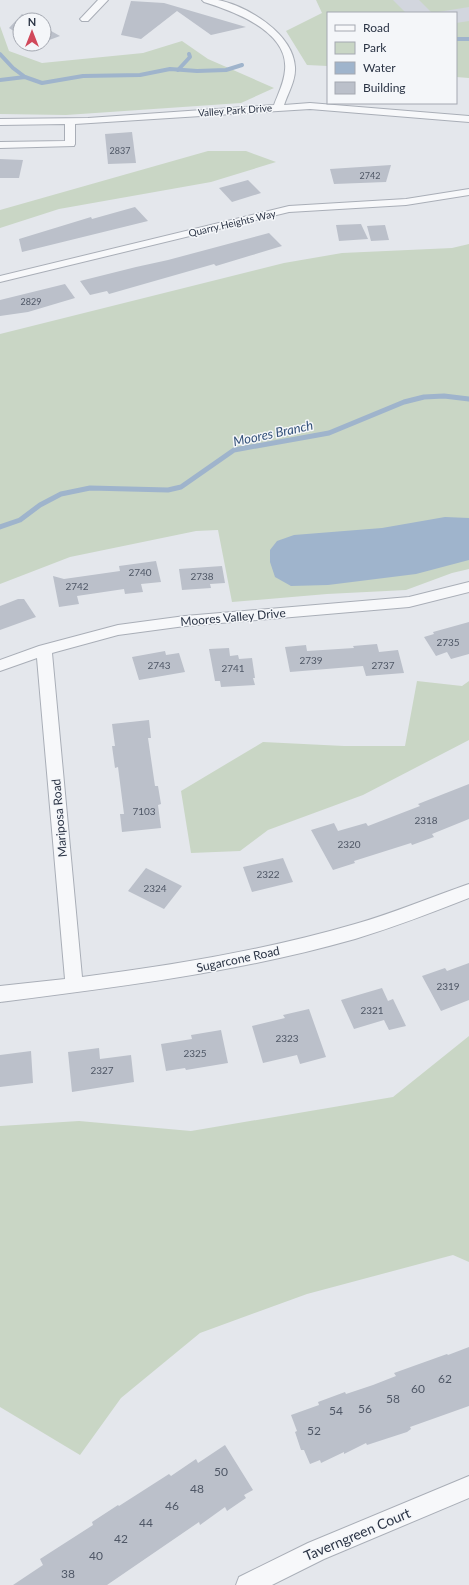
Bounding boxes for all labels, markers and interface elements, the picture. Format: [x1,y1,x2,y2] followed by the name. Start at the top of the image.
[12,12,52,52] north arrow
[327,12,457,104] legend
[28,15,36,28] text: N
[363,20,390,35] text: Road
[363,40,387,55] text: Park
[363,60,396,75] text: Water
[363,80,406,95] text: Building
[198,101,272,119] street label: Valley Park Drive
[110,145,130,156] house number: 2837
[360,170,380,181] house number: 2742
[187,207,278,239] street label: Quarry Heights Way
[21,296,41,307] house number: 2829
[232,417,315,449] water label: Moores Branch
[128,566,152,578] house number: 2740
[190,570,214,582] house number: 2738
[65,580,89,592] house number: 2742
[180,605,286,629] street label: Moores Valley Drive
[436,636,460,648] house number: 2735
[299,654,323,666] house number: 2739
[147,659,171,671] house number: 2743
[371,659,395,671] house number: 2737
[221,662,245,674] house number: 2741
[48,778,70,858] street label: Mariposa Road
[132,805,156,817] house number: 7103
[414,814,438,826] house number: 2318
[337,838,361,850] house number: 2320
[256,868,280,880] house number: 2322
[143,882,167,894] house number: 2324
[195,943,281,975] street label: Sugarcone Road
[436,980,460,992] house number: 2319
[360,1004,384,1016] house number: 2321
[275,1032,299,1044] house number: 2323
[183,1047,207,1059] house number: 2325
[90,1064,114,1076] house number: 2327
[438,1371,452,1386] house number: 62
[411,1381,425,1396] house number: 60
[386,1391,400,1406] house number: 58
[358,1401,372,1416] house number: 56
[329,1403,343,1418] house number: 54
[307,1423,321,1438] house number: 52
[214,1464,228,1479] house number: 50
[190,1481,204,1496] house number: 48
[165,1498,179,1513] house number: 46
[301,1504,413,1564] street label: Taverngreen Court
[139,1515,153,1530] house number: 44
[114,1531,128,1546] house number: 42
[89,1548,103,1563] house number: 40
[61,1566,75,1581] house number: 38

